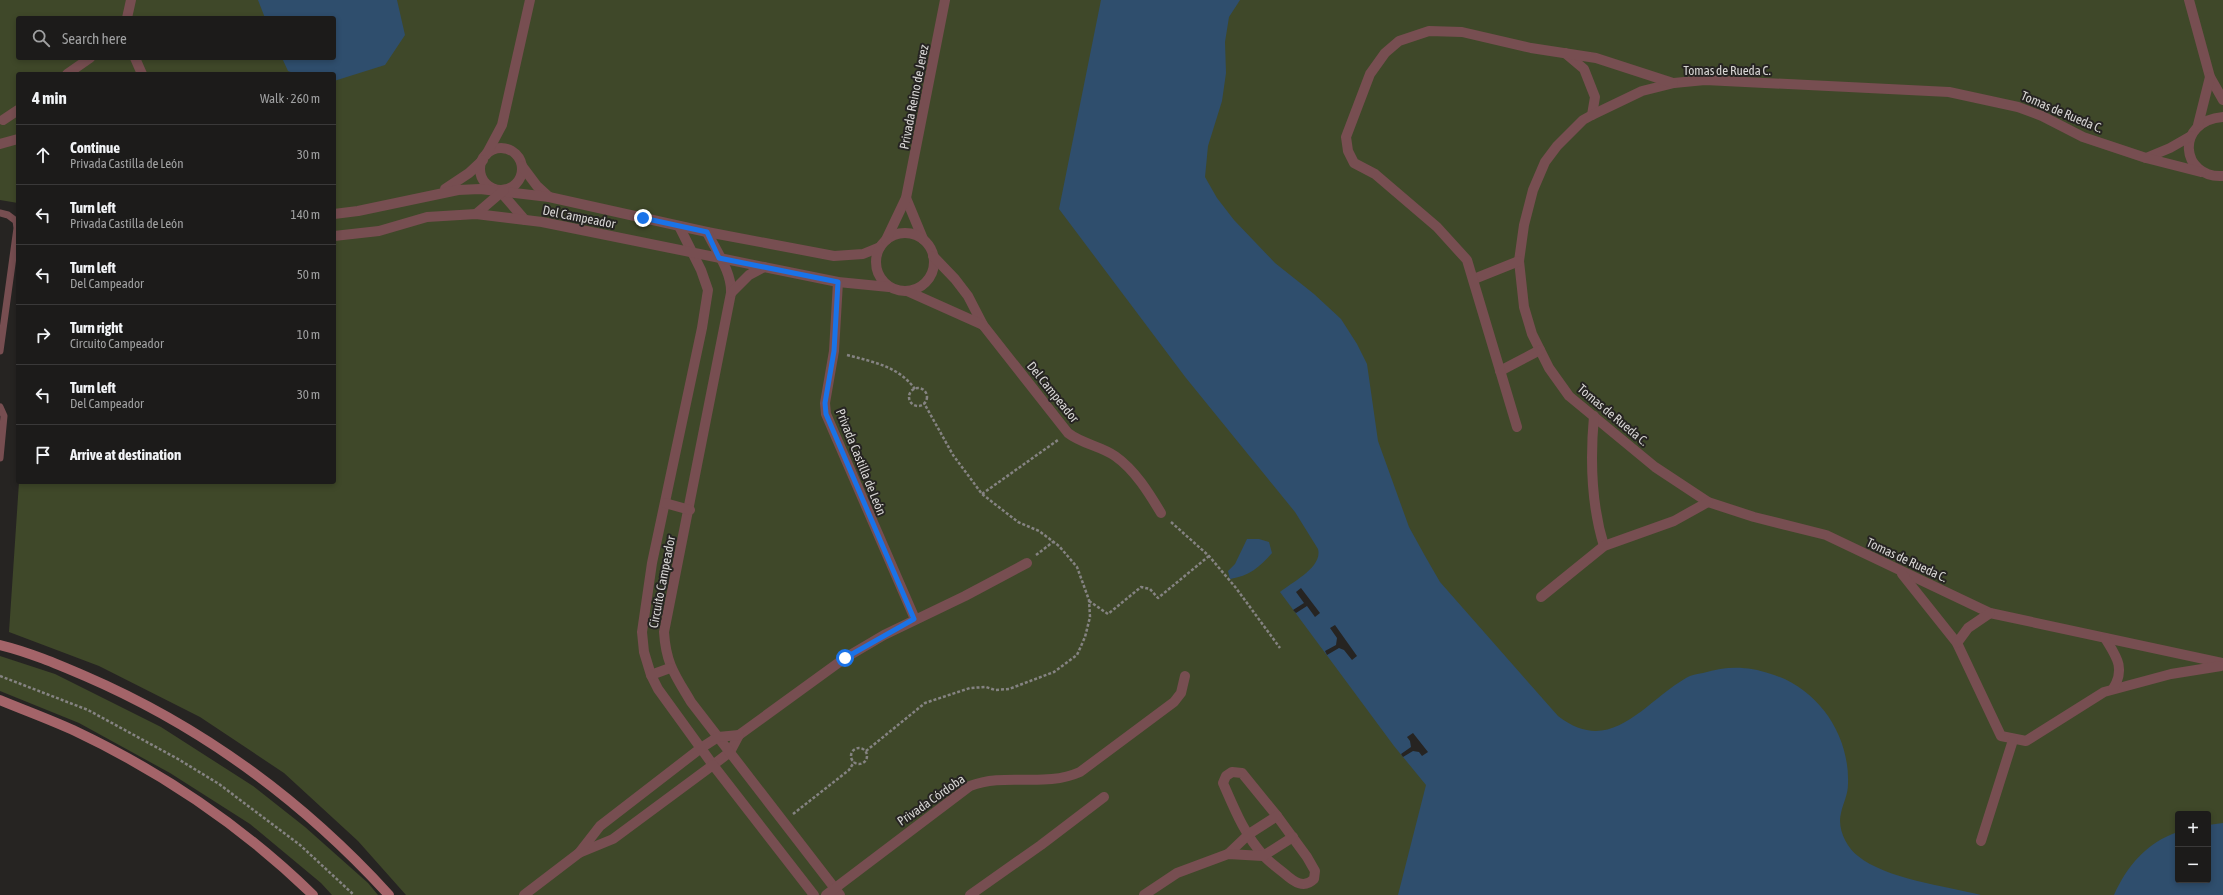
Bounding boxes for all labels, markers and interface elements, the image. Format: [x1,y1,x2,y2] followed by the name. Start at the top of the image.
[16,16,336,60] search box
[30,27,52,49] icon: search
[62,30,127,47] text: Search here
[896,43,932,151] street label: Privada Reino de Jerez
[1683,63,1771,78] street label: Tomas de Rueda C.
[32,88,67,108] text: 4 min
[2019,88,2105,136] street label: Tomas de Rueda C.
[260,91,320,106] text: Walk · 260 m
[70,139,120,156] text: Continue
[32,144,54,166] icon: ahead
[297,147,320,162] text: 30 m
[70,156,184,171] text: Privada Castilla de León
[70,199,116,216] text: Turn left
[541,203,617,231] street label: Del Campeador
[32,204,54,226] icon: left
[291,207,320,222] text: 140 m
[634,209,652,227] route end
[70,216,184,231] text: Privada Castilla de León
[70,259,116,276] text: Turn left
[32,264,54,286] icon: left
[297,267,320,282] text: 50 m
[70,276,144,291] text: Del Campeador
[70,319,123,336] text: Turn right
[32,324,54,346] icon: right
[297,327,320,342] text: 10 m
[70,336,164,351] text: Circuito Campeador
[1024,359,1082,426] street label: Del Campeador
[70,379,116,396] text: Turn left
[1575,381,1651,449] street label: Tomas de Rueda C.
[32,384,54,406] icon: left
[297,387,320,402] text: 30 m
[70,396,144,411] text: Del Campeador
[833,407,889,517] street label: Privada Castilla de León
[32,444,54,466] icon: arrive
[70,446,181,463] text: Arrive at destination
[646,534,678,629] street label: Circuito Campeador
[1864,535,1950,585] street label: Tomas de Rueda C.
[836,649,854,667] route start
[894,771,968,829] street label: Privada Córdoba
[2175,811,2211,883] map controls
[2175,811,2211,847] button: +
[2175,847,2211,883] button: −

